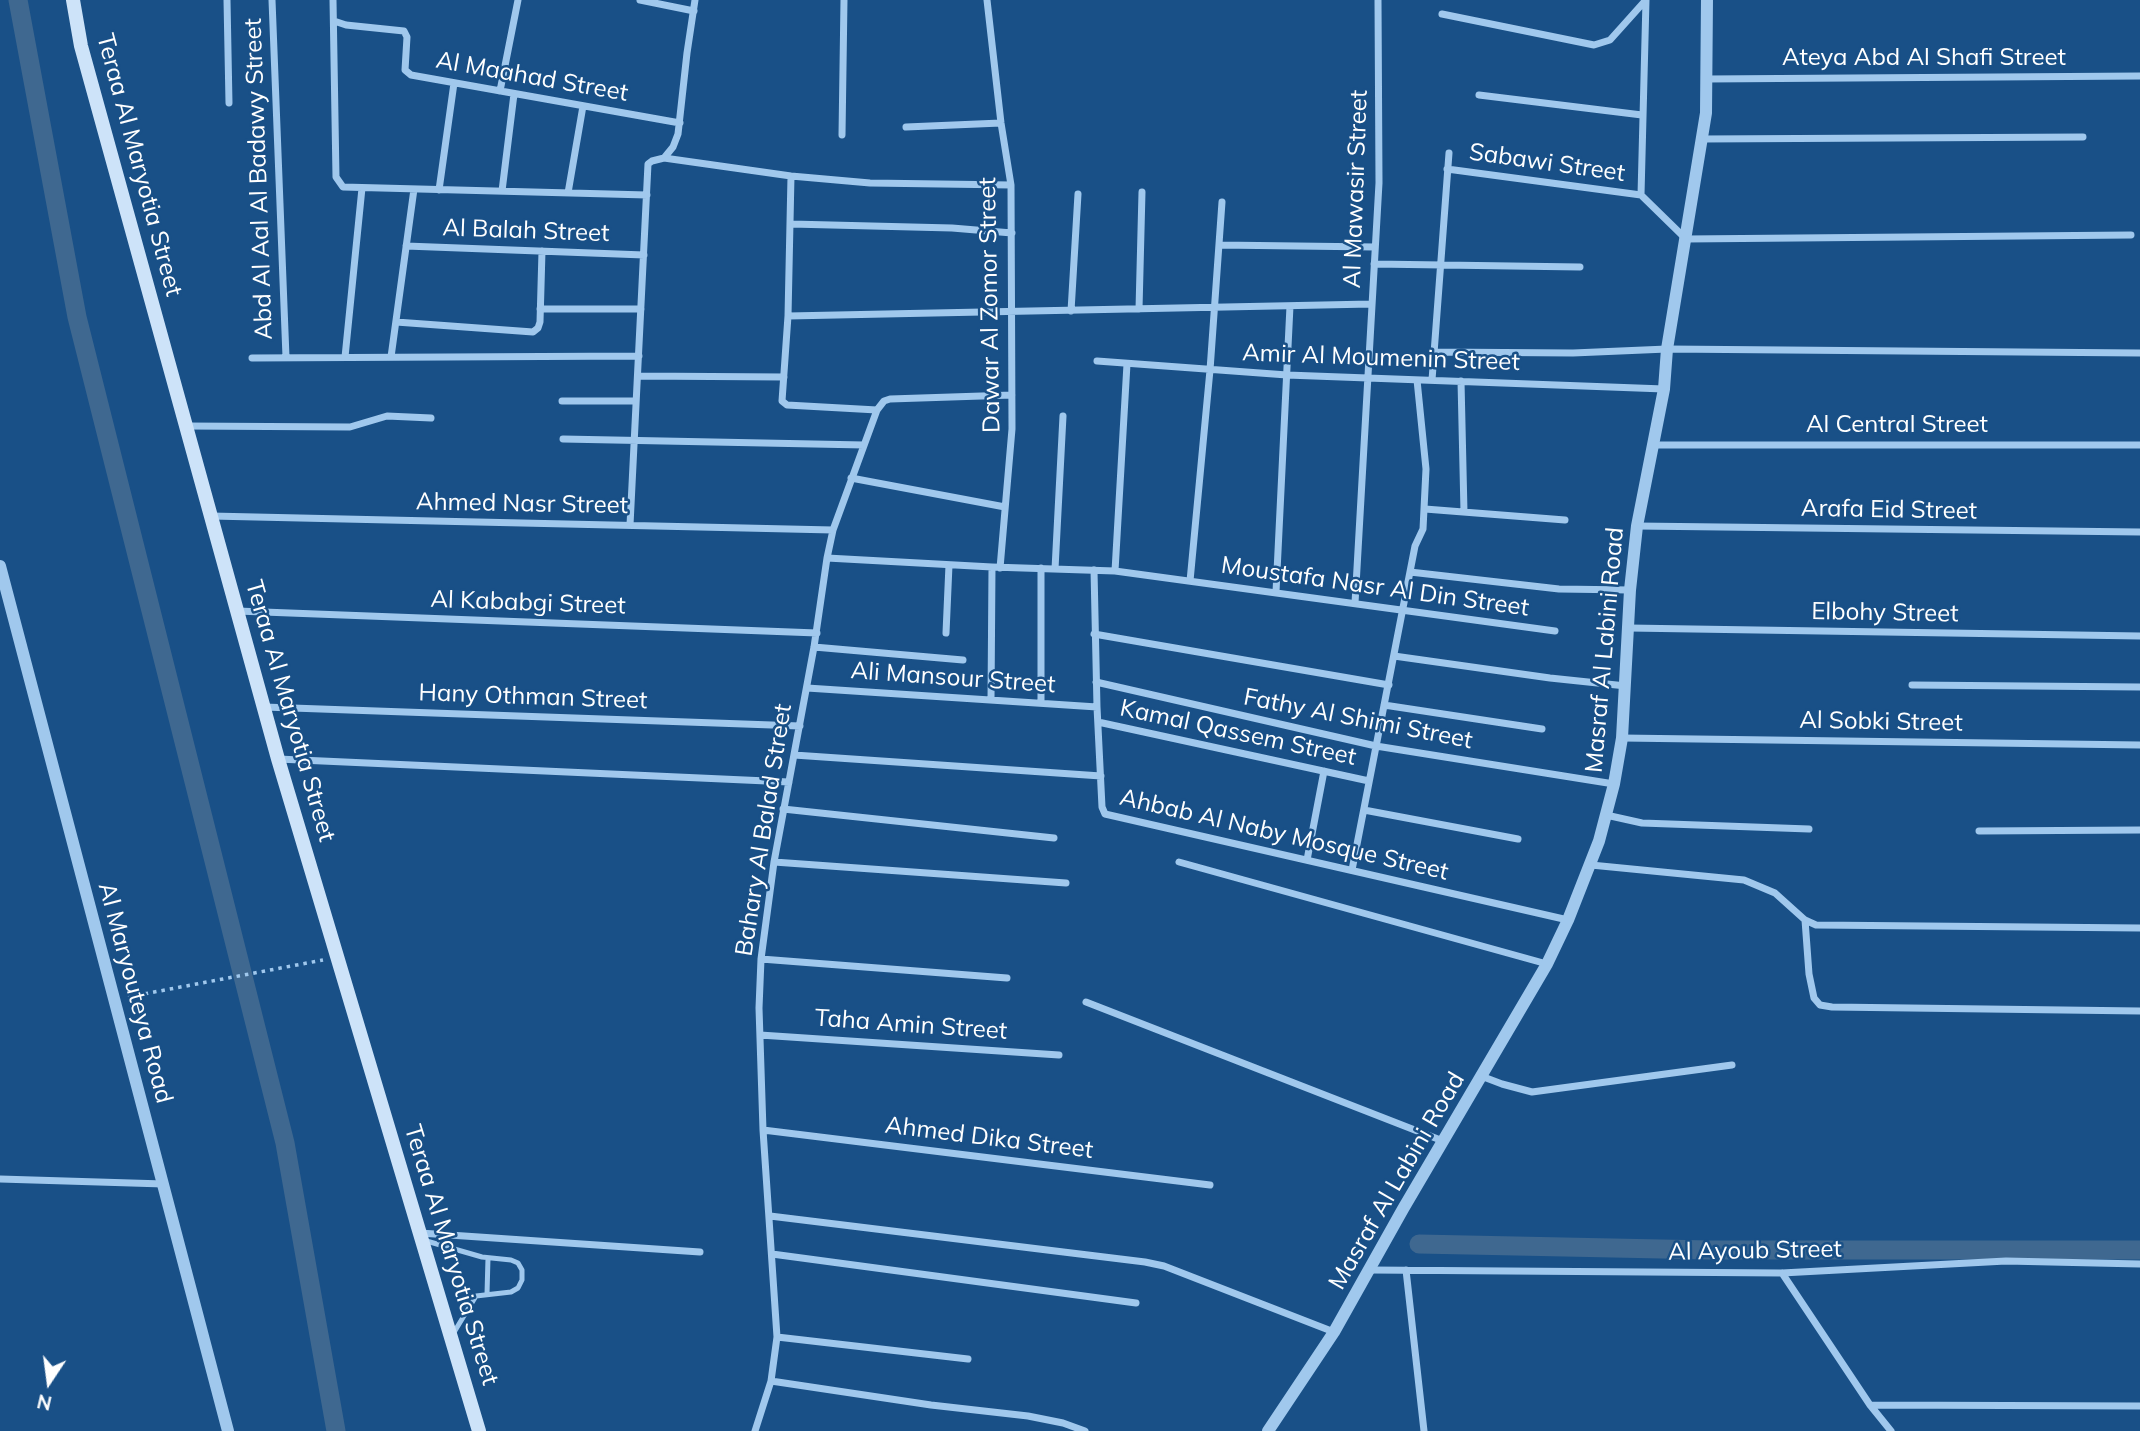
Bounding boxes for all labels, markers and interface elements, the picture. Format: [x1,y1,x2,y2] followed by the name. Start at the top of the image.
[239,18,279,340] street label: Abd Al Aal Al Badawy Street
[90,31,188,299] street label: Teraa Al Maryotia Street
[1782,44,2066,72] street label: Ateya Abd Al Shafi Street
[434,46,630,108] street label: Al Maahad Street
[1338,89,1374,289] street label: Al Mawasir Street
[1467,138,1627,188] street label: Sabawi Street
[973,177,1007,433] street label: Dawar Al Zomor Street
[442,214,610,248] street label: Al Balah Street
[1242,339,1520,377] street label: Amir Al Moumenin Street
[1806,411,1988,439] street label: Al Central Street
[416,488,628,520] street label: Ahmed Nasr Street
[1801,494,1977,526] street label: Arafa Eid Street
[1580,526,1630,774] street label: Masraf Al Labini Road
[1219,551,1531,623] street label: Moustafa Nasr Al Din Street
[239,577,341,845] street label: Teraa Al Maryotia Street
[430,585,626,621] street label: Al Kababgi Street
[1811,597,1959,629] street label: Elbohy Street
[850,656,1056,700] street label: Ali Mansour Street
[418,679,648,715] street label: Hany Othman Street
[1241,683,1475,755] street label: Fathy Al Shimi Street
[1117,694,1359,772] street label: Kamal Qassem Street
[730,702,798,958] street label: Bahary Al Balad Street
[1799,706,1963,738] street label: Al Sobki Street
[1117,783,1451,887] street label: Ahbab Al Naby Mosque Street
[92,879,178,1107] street label: Al Maryouteya Road
[814,1004,1008,1046] street label: Taha Amin Street
[1323,1067,1471,1295] street label: Masraf Al Labini Road
[883,1111,1095,1165] street label: Ahmed Dika Street
[398,1121,504,1389] street label: Teraa Al Maryotia Street
[1668,1235,1842,1267] street label: Al Ayoub Street
[14,1347,84,1417] north arrow
[35,1389,54,1416] text: N

